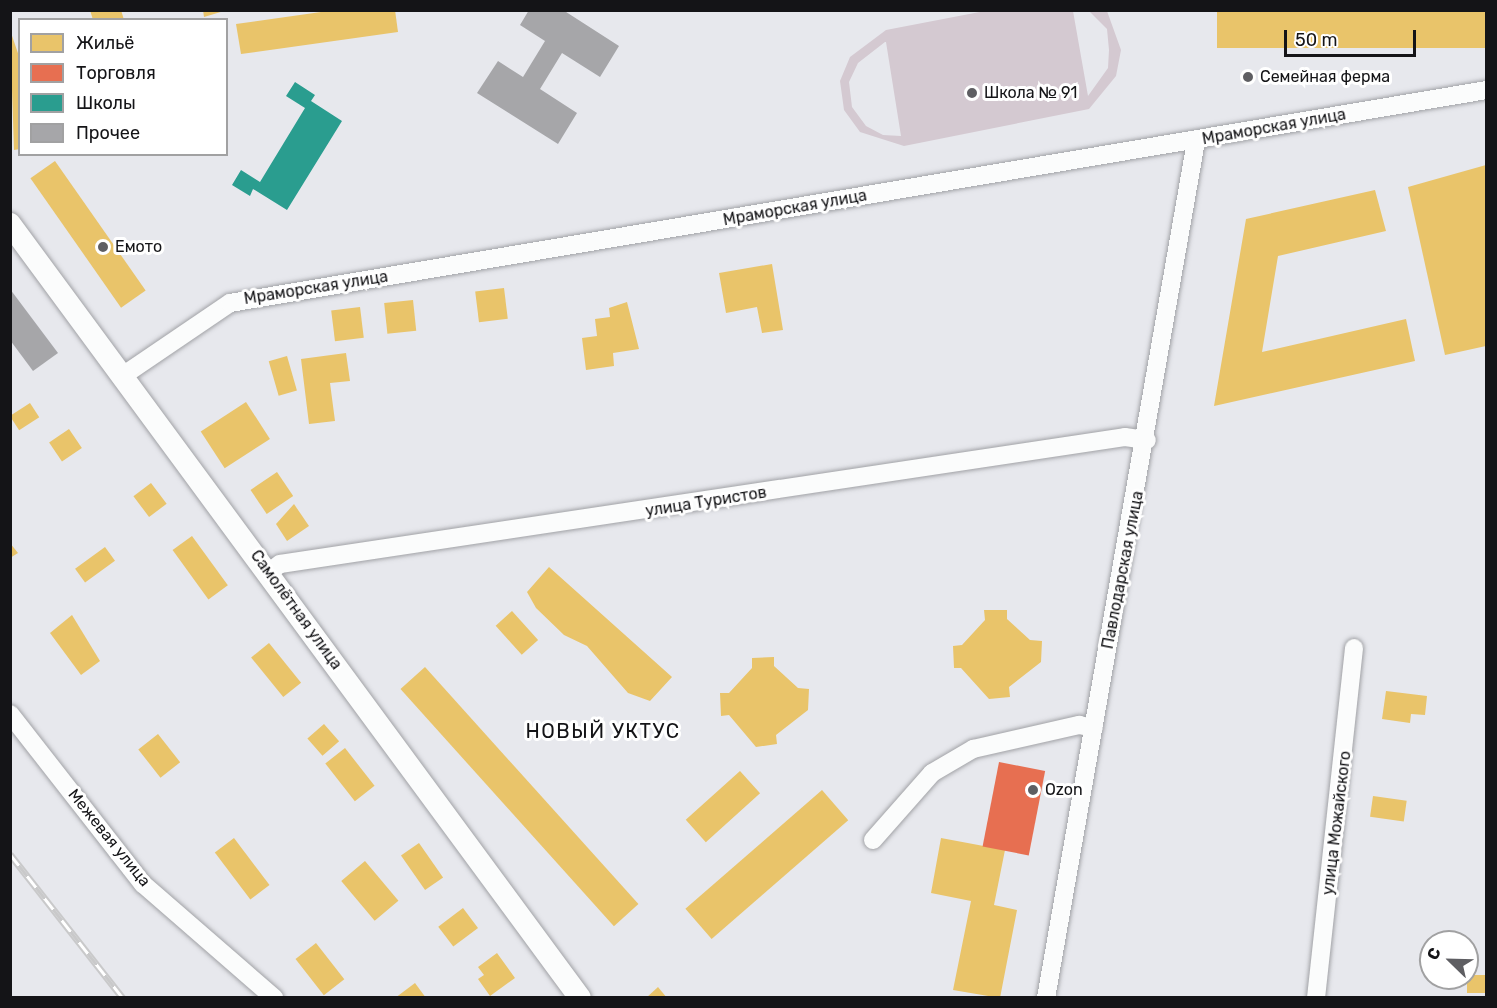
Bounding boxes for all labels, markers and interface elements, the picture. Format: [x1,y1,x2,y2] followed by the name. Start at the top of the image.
[18,18,228,156] legend
[1287,18,1419,56] scale bar
[1295,29,1338,51] text: 50 m
[76,32,134,54] text: Жильё
[76,62,156,84] text: Торговля
[1260,67,1390,87] place label: Семейная ферма
[1241,70,1255,84] marker: Семейная ферма
[984,83,1077,103] place label: Школа № 91
[965,86,979,100] marker: Школа № 91
[76,92,136,114] text: Школы
[1201,105,1347,149] street label: Мраморская улица
[76,122,140,144] text: Прочее
[722,186,868,230] street label: Мраморская улица
[115,237,162,257] place label: Емото
[96,240,110,254] marker: Емото
[243,267,389,309] street label: Мраморская улица
[644,483,768,521] street label: улица Туристов
[1098,489,1148,651] street label: Павлодарская улица
[246,546,346,674] street label: Самолётная улица
[526,719,680,743] district label: НОВЫЙ УКТУС
[1319,750,1355,896] street label: улица Можайского
[1045,780,1083,800] place label: Ozon
[1026,783,1040,797] marker: Ozon
[64,785,154,891] street label: Межевая улица
[1419,930,1479,990] north arrow
[1423,945,1445,962] text: С

